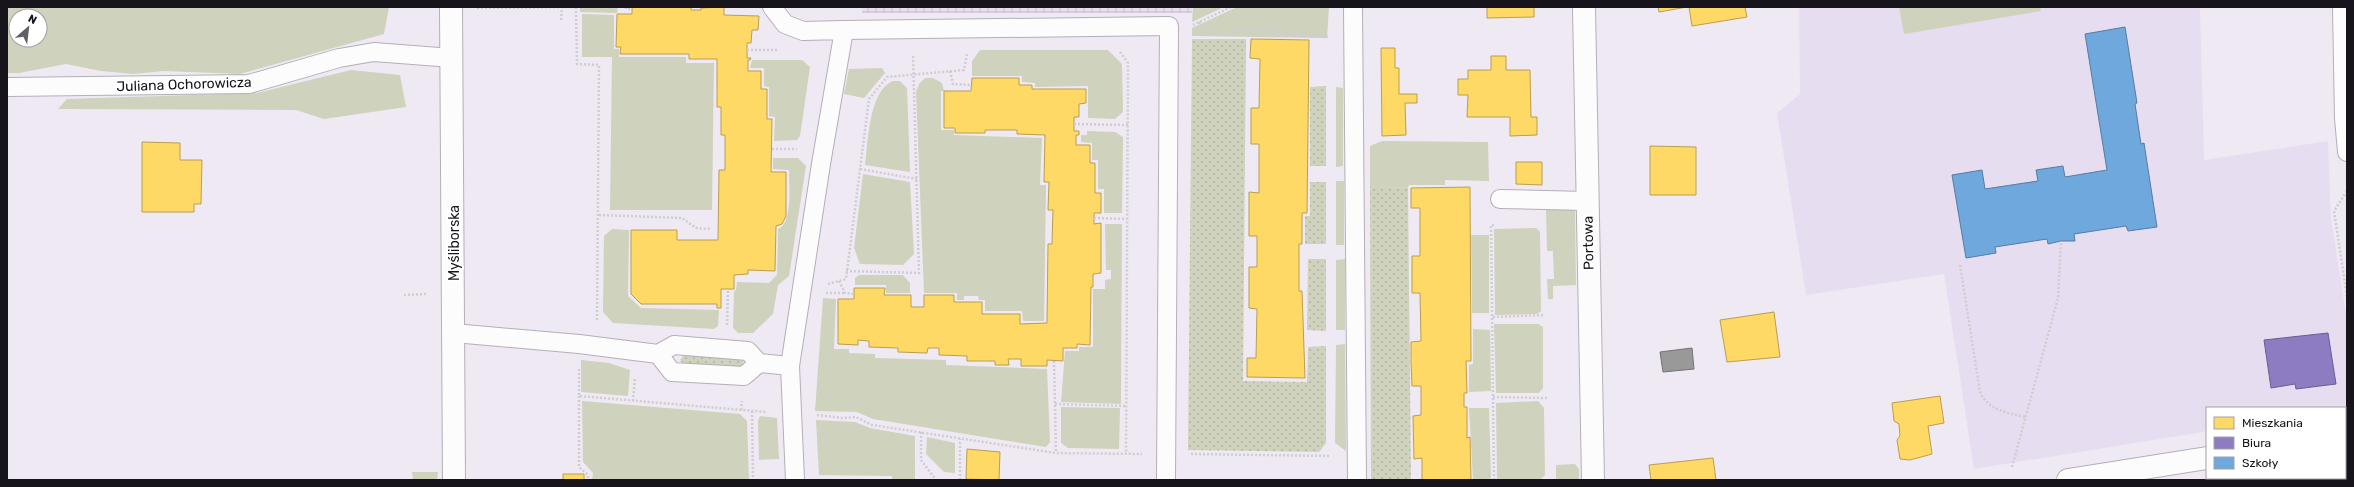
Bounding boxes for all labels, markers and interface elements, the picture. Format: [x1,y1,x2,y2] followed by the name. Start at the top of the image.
[8,8,48,48] north arrow
[26,12,39,27] text: N
[116,74,252,95] street label: Juliana Ochorowicza
[446,205,463,281] street label: Myśliborska
[1580,216,1597,270] street label: Portowa
[2206,407,2346,479] legend
[2242,416,2303,430] text: Mieszkania
[2242,436,2271,450] text: Biura
[2242,456,2279,470] text: Szkoły

